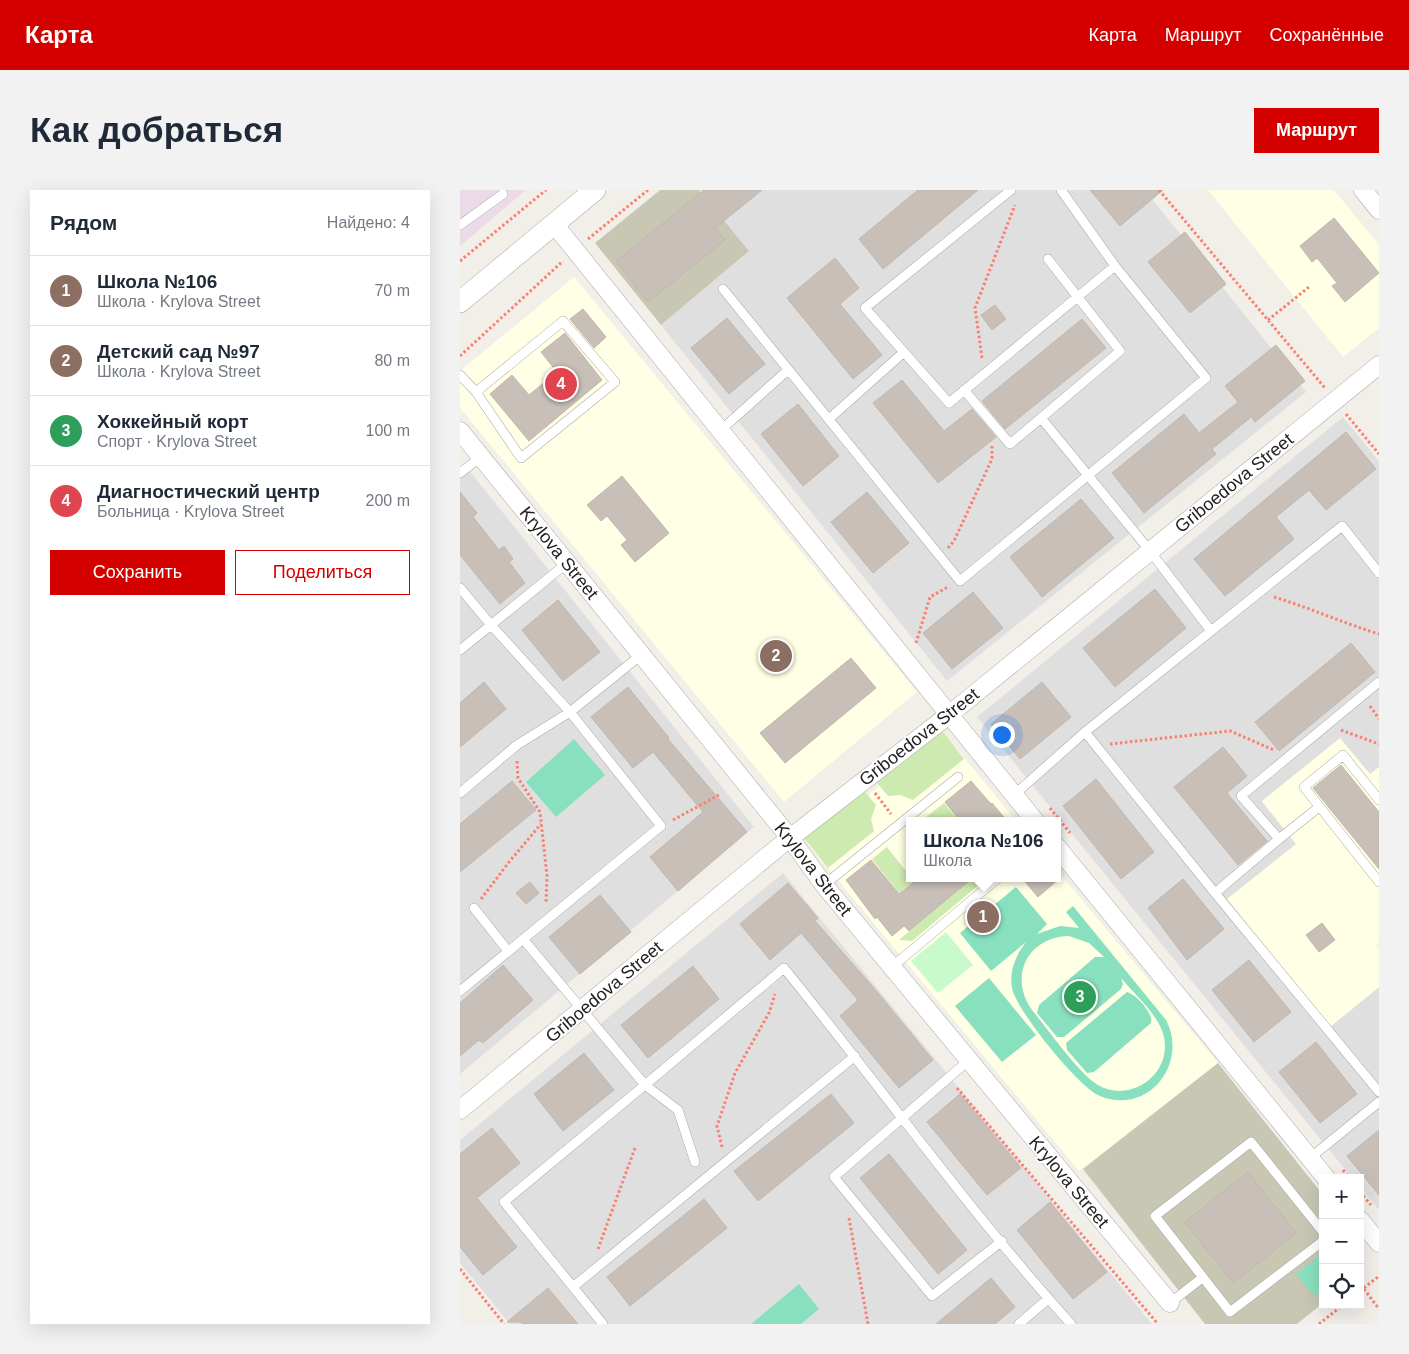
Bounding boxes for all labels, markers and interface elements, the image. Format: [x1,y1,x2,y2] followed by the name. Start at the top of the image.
[25,21,93,48] text: Карта
[1089,25,1137,45] text: Карта
[1165,25,1241,45] text: Маршрут
[1269,25,1384,45] text: Сохранённые
[1254,108,1379,153] button: Маршрут
[30,110,283,149] text: Как добраться
[50,211,117,234] text: Рядом
[327,214,410,231] text: Найдено: 4
[97,271,217,292] text: Школа №106
[62,282,70,299] text: 1
[374,282,410,299] text: 70 m
[97,293,260,310] text: Школа · Krylova Street
[97,341,260,362] text: Детский сад №97
[62,352,70,369] text: 2
[374,352,410,369] text: 80 m
[97,363,260,380] text: Школа · Krylova Street
[545,365,577,403] pin: 4
[97,411,248,432] text: Хоккейный корт
[62,422,70,439] text: 3
[366,422,410,439] text: 100 m
[1171,429,1297,537] street label: Griboedova Street
[97,433,257,450] text: Спорт · Krylova Street
[97,481,320,502] text: Диагностический центр
[62,492,70,509] text: 4
[366,492,410,509] text: 200 m
[97,503,284,520] text: Больница · Krylova Street
[516,503,602,603] street label: Krylova Street
[50,550,225,595] button: Сохранить
[235,550,410,595] button: Поделиться
[760,637,792,675] pin: 2
[855,684,983,790] street label: Griboedova Street
[989,722,1015,748] your location
[906,817,1061,882] popup
[770,818,856,920] street label: Krylova Street
[923,830,1044,851] text: Школа №106
[923,852,972,869] text: Школа
[967,898,999,936] pin: 1
[542,937,666,1047] street label: Griboedova Street
[1064,978,1096,1016] pin: 3
[1025,1132,1113,1232] street label: Krylova Street
[1319,1174,1364,1309] map controls
[1319,1174,1364,1219] button: +
[1319,1219,1364,1264] button: −
[1319,1264,1364,1309] button: locate

